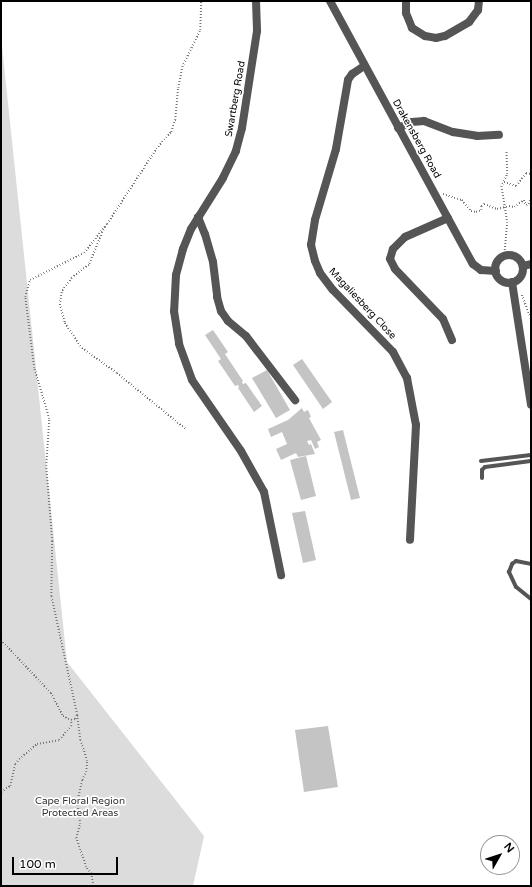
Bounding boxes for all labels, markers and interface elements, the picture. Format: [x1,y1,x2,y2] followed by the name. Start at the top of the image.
[223,60,249,138] street label: Swartberg Road
[389,97,443,181] street label: Drakensberg Road
[326,266,398,342] street label: Magaliesberg Close
[35,795,125,818] park label: Cape Floral Region Protected Areas
[480,835,520,875] north arrow
[501,840,517,855] text: N
[14,849,120,875] scale bar
[19,857,56,871] text: 100 m

